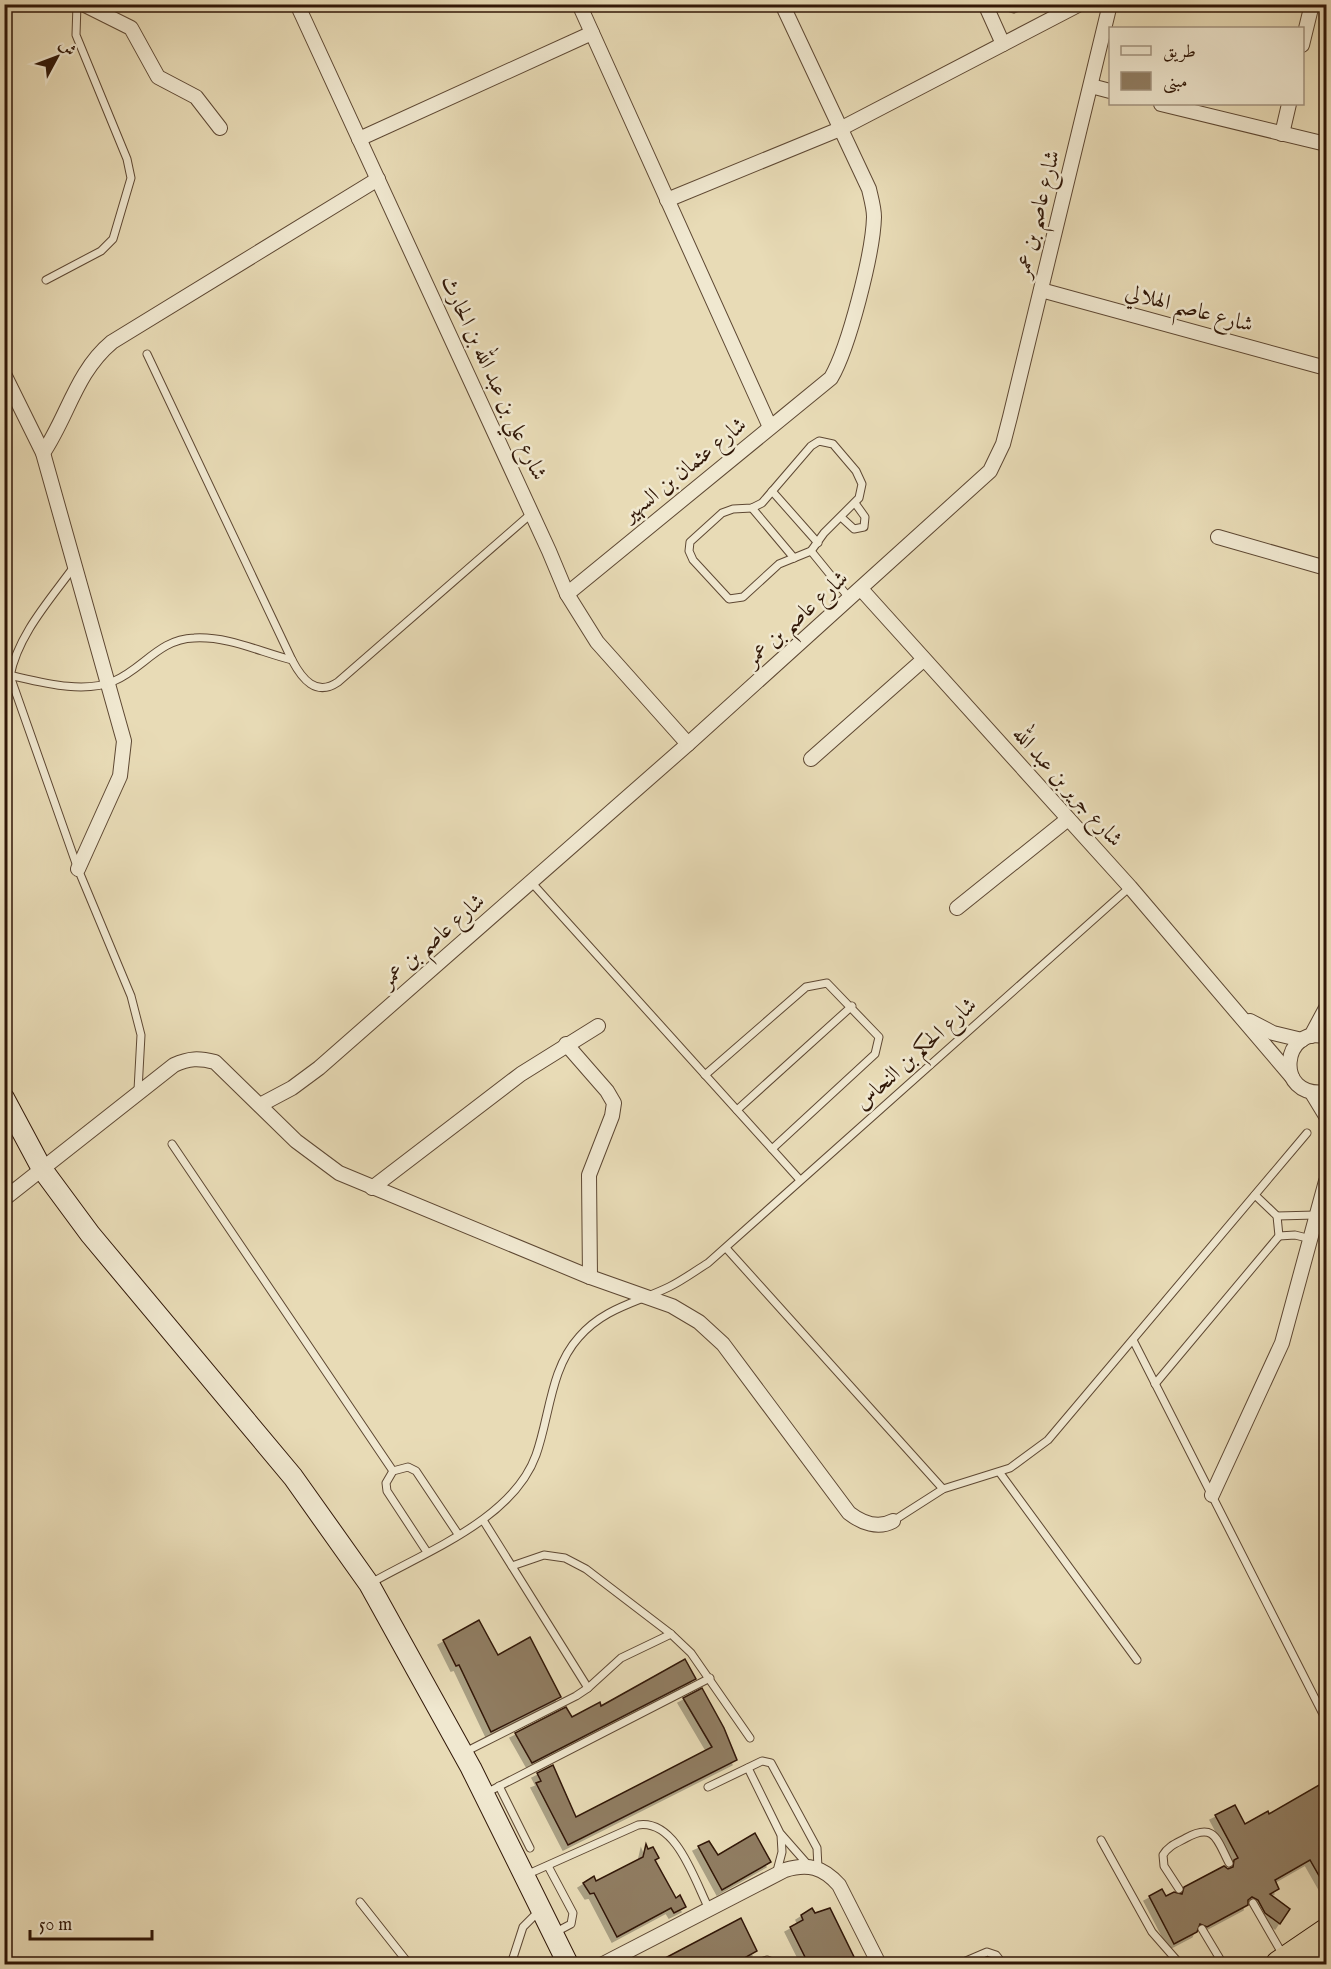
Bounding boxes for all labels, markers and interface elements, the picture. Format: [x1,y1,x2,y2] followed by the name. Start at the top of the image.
[27,27,87,87] north arrow
[1109,27,1304,105] legend
[54,36,80,61] text: ش
[1163,41,1196,64] text: طريق
[1163,71,1188,94] text: مبنى
[1008,148,1073,284] street label: شارع عاصم بن عمر
[428,269,557,488] street label: شارع علي بن عبد الله بن الحارث
[1120,278,1256,345] street label: شارع عاصم الهلالي
[616,411,755,532] street label: شارع عثمان بن السهير
[738,565,859,679] street label: شارع عاصم بن عمر
[1003,718,1132,855] street label: شارع جرير بن عبد الله
[373,888,495,1000] street label: شارع عاصم بن عمر
[849,992,987,1120] street label: شارع الحكم بن النحاس
[30,1903,152,1941] scale bar
[39,1914,72,1937] text: 50 m

